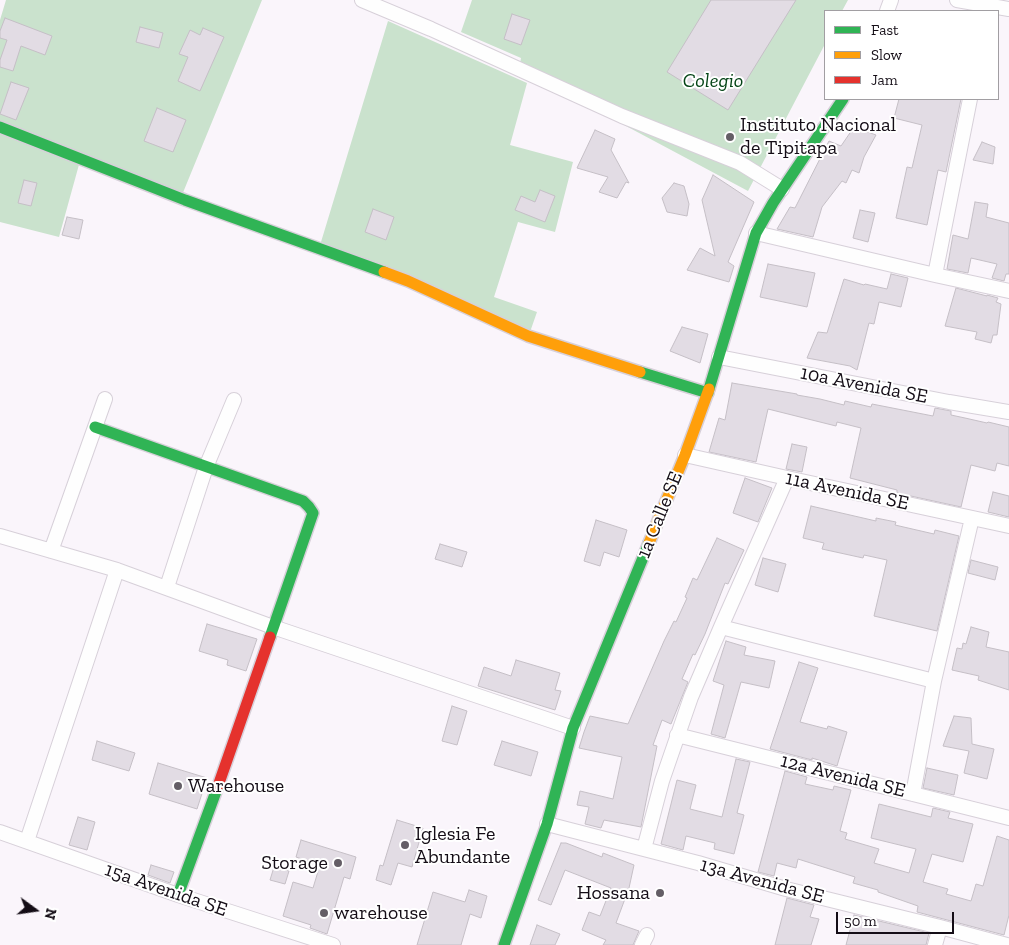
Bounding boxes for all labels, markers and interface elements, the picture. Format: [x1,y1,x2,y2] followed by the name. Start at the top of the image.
[824,10,999,100] legend
[871,21,899,39] text: Fast
[871,46,902,64] text: Slow
[683,69,743,93] park label: Colegio
[871,71,898,89] text: Jam
[740,113,896,160] place label: Instituto Nacional de Tipitapa
[724,131,736,143] marker: Instituto Nacional de Tipitapa
[798,361,930,409] street label: 10a Avenida SE
[783,466,911,516] street label: 11a Avenida SE
[632,468,688,562] street label: 1a Calle SE
[778,749,908,803] street label: 12a Avenida SE
[188,774,284,798] place label: Warehouse
[172,780,184,792] marker: Warehouse
[415,822,510,869] place label: Iglesia Fe Abundante
[399,839,411,851] marker: Iglesia Fe Abundante
[261,851,328,875] place label: Storage
[697,853,827,909] street label: 13a Avenida SE
[332,857,344,869] marker: Storage
[102,858,230,922] street label: 15a Avenida SE
[577,881,650,905] place label: Hossana
[10,885,60,935] north arrow
[654,887,666,899] marker: Hossana
[334,901,428,925] place label: warehouse
[839,902,956,934] scale bar
[41,907,60,921] text: N
[318,907,330,919] marker: warehouse
[844,912,877,930] text: 50 m

